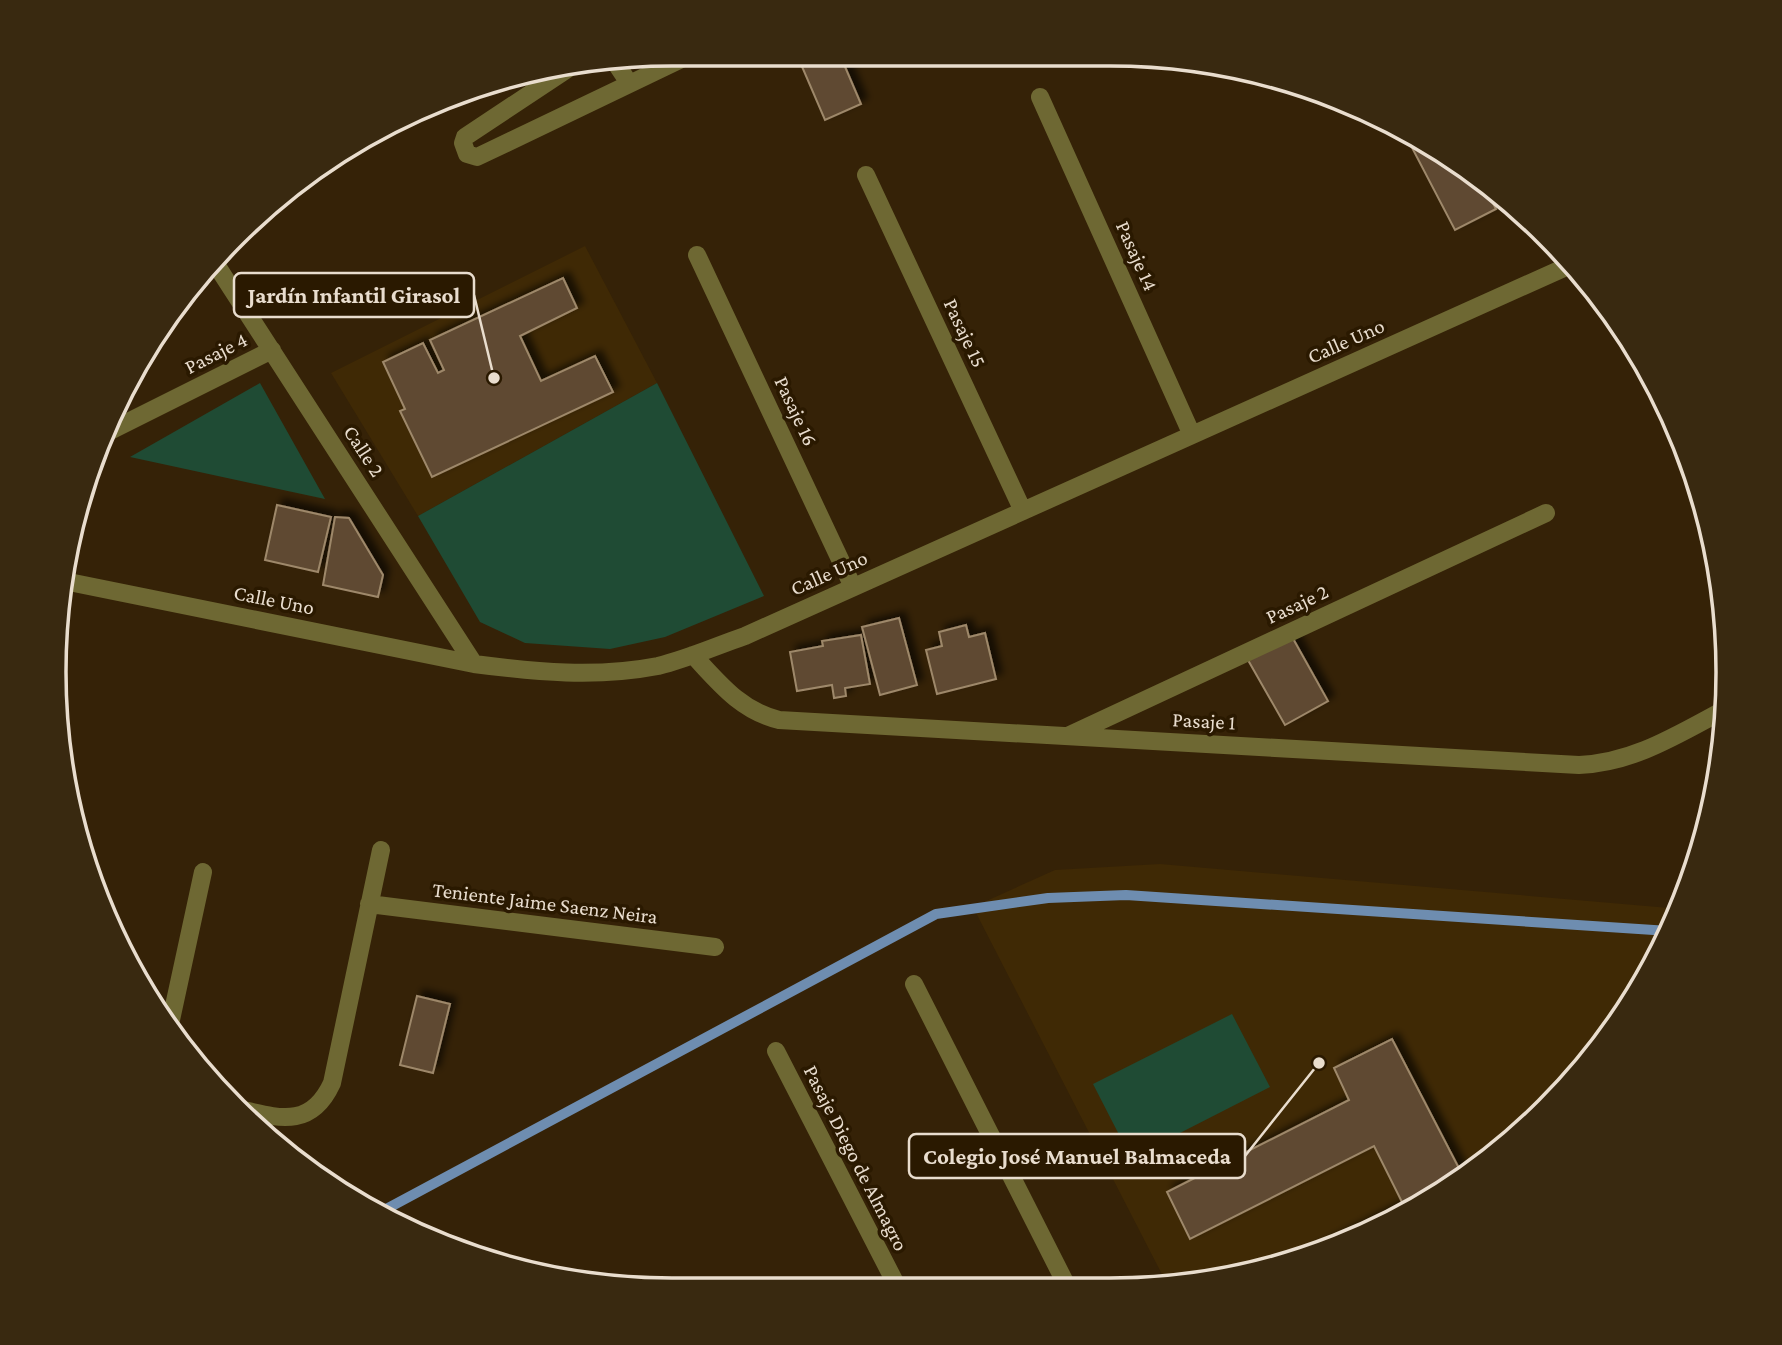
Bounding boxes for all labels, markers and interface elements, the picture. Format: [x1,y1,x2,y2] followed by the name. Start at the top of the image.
[1111,217,1163,295] street label: Pasaje 14
[234,273,474,317] callout: Jardín Infantil Girasol
[246,282,461,308] text: Jardín Infantil Girasol
[939,295,991,371] street label: Pasaje 15
[1304,313,1388,369] street label: Calle Uno
[181,327,251,379] street label: Pasaje 4
[770,372,822,450] street label: Pasaje 16
[339,421,389,481] street label: Calle 2
[787,545,871,601] street label: Calle Uno
[1262,579,1332,629] street label: Pasaje 2
[232,580,316,620] street label: Calle Uno
[1172,707,1236,735] street label: Pasaje 1
[431,877,659,929] street label: Teniente Jaime Saenz Neira
[799,1061,913,1255] street label: Pasaje Diego de Almagro
[909,1134,1245,1178] callout: Colegio José Manuel Balmaceda
[923,1143,1232,1169] text: Colegio José Manuel Balmaceda

